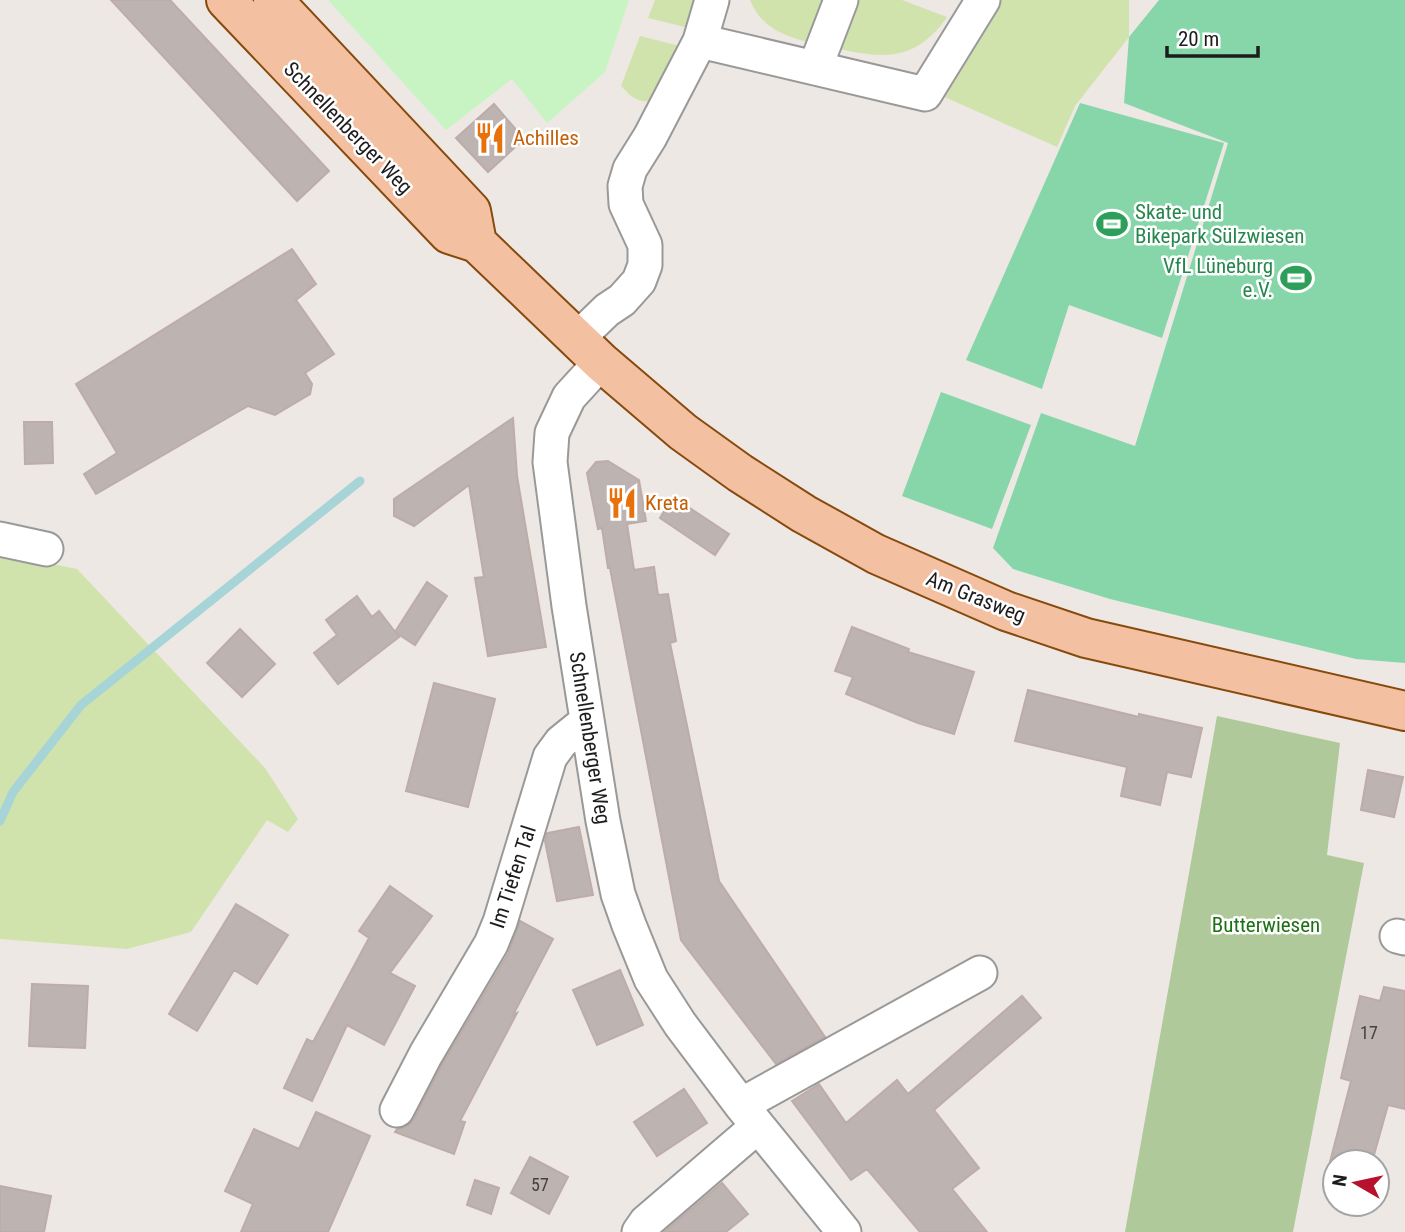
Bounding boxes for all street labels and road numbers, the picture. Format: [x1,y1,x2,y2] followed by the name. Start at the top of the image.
[279,57,417,199] street label: Schnellenberger Weg
[923,566,1029,628] street label: Am Grasweg
[565,650,615,826] street label: Schnellenberger Weg
[485,823,541,931] street label: Im Tiefen Tal

